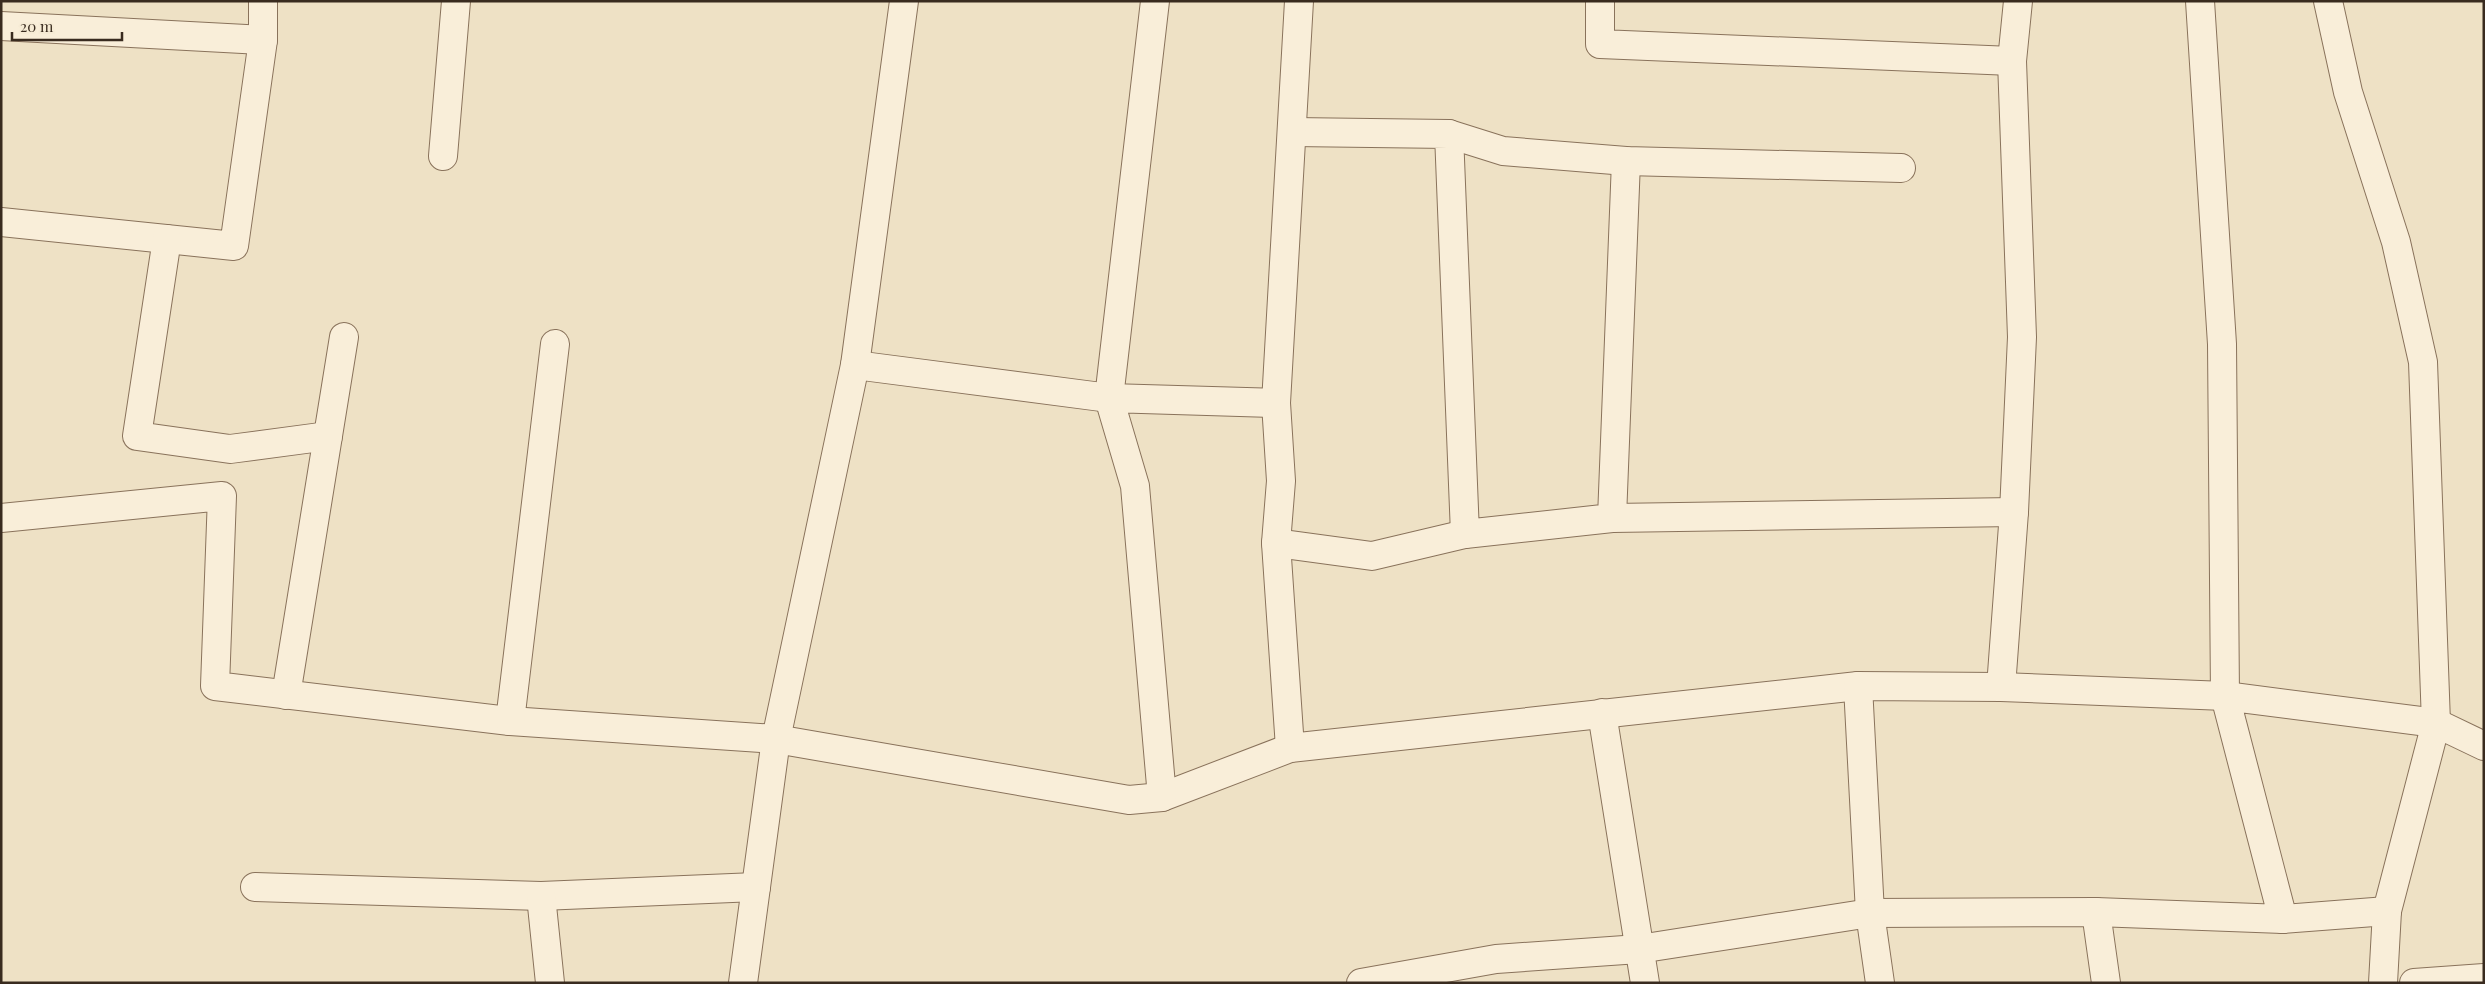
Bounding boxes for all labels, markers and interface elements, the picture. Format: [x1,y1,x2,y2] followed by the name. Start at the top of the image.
[12,10,122,42] scale bar
[20,16,54,36] text: 20 m

